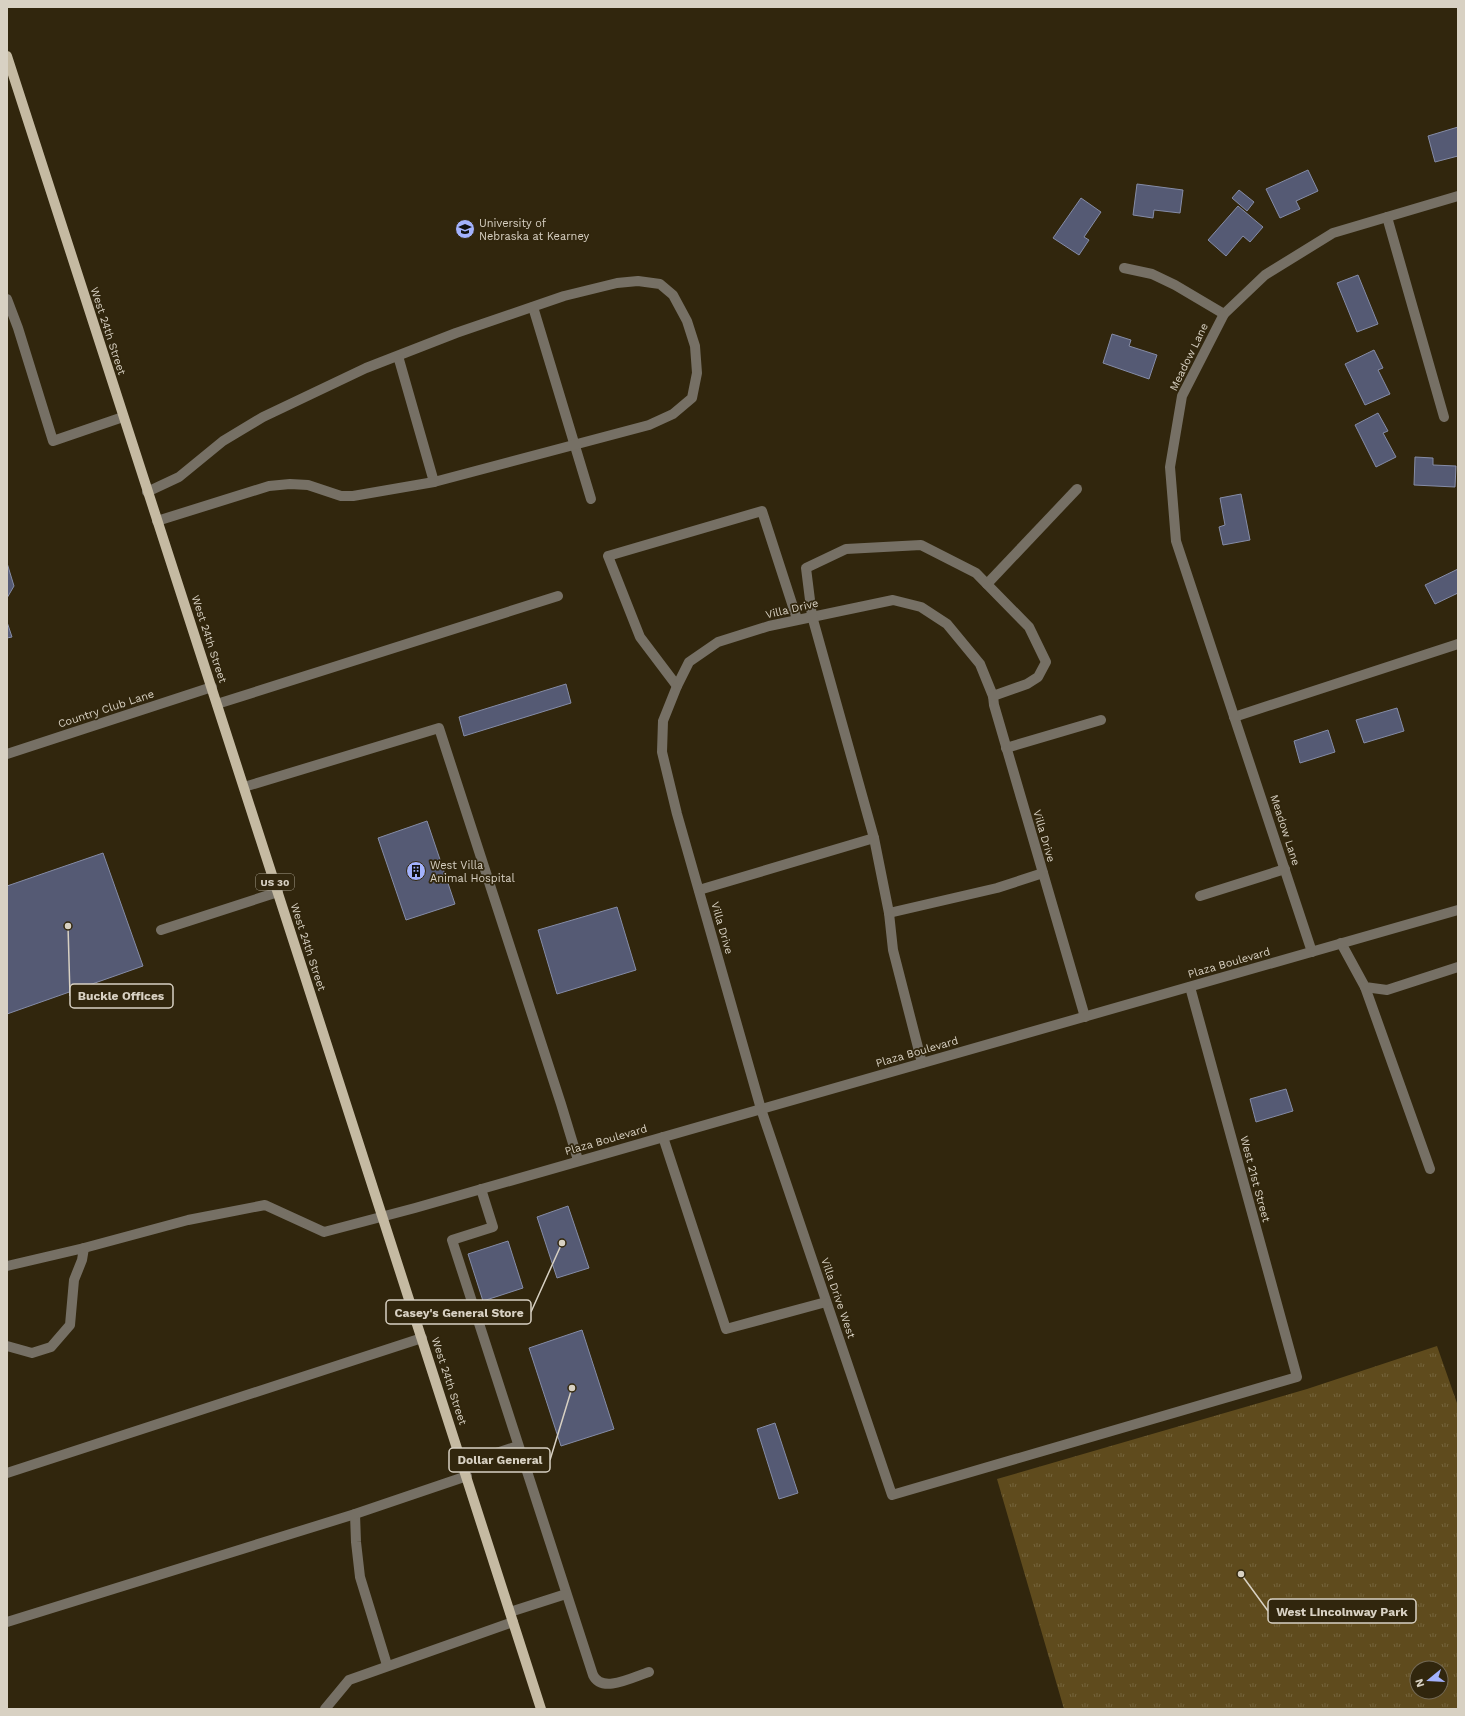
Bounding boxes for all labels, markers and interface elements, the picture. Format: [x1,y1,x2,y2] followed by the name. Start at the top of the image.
[479,217,590,243] place label: University of Nebraska at Kearney
[454,218,476,240] school or university icon: University of Nebraska at Kearney
[88,285,128,377] street label: West 24th Street
[1167,321,1211,393] street label: Meadow Lane
[189,593,229,685] street label: West 24th Street
[764,597,820,621] street label: Villa Drive
[56,687,156,731] street label: Country Club Lane
[1267,793,1303,867] street label: Meadow Lane
[1030,808,1058,864] street label: Villa Drive
[430,859,515,885] place label: West Villa Animal Hospital
[405,860,427,882] building icon: West Villa Animal Hospital
[256,874,294,890] road number: US 30
[708,900,736,956] street label: Villa Drive
[288,901,328,993] street label: West 24th Street
[1186,945,1272,981] street label: Plaza Boulevard
[70,984,173,1008] callout: Buckle Offices
[78,989,165,1003] text: Buckle Offices
[874,1034,960,1070] street label: Plaza Boulevard
[563,1122,649,1158] street label: Plaza Boulevard
[1237,1134,1273,1224] street label: West 21st Street
[818,1256,858,1340] street label: Villa Drive West
[386,1300,531,1324] callout: Casey's General Store
[394,1306,524,1320] text: Casey's General Store
[429,1335,469,1427] street label: West 24th Street
[449,1448,550,1472] callout: Dollar General
[457,1453,543,1467] text: Dollar General
[1268,1599,1416,1623] callout: West Lincolnway Park
[1276,1605,1408,1619] text: West Lincolnway Park
[1409,1660,1449,1700] north arrow
[1413,1677,1427,1689] text: N

